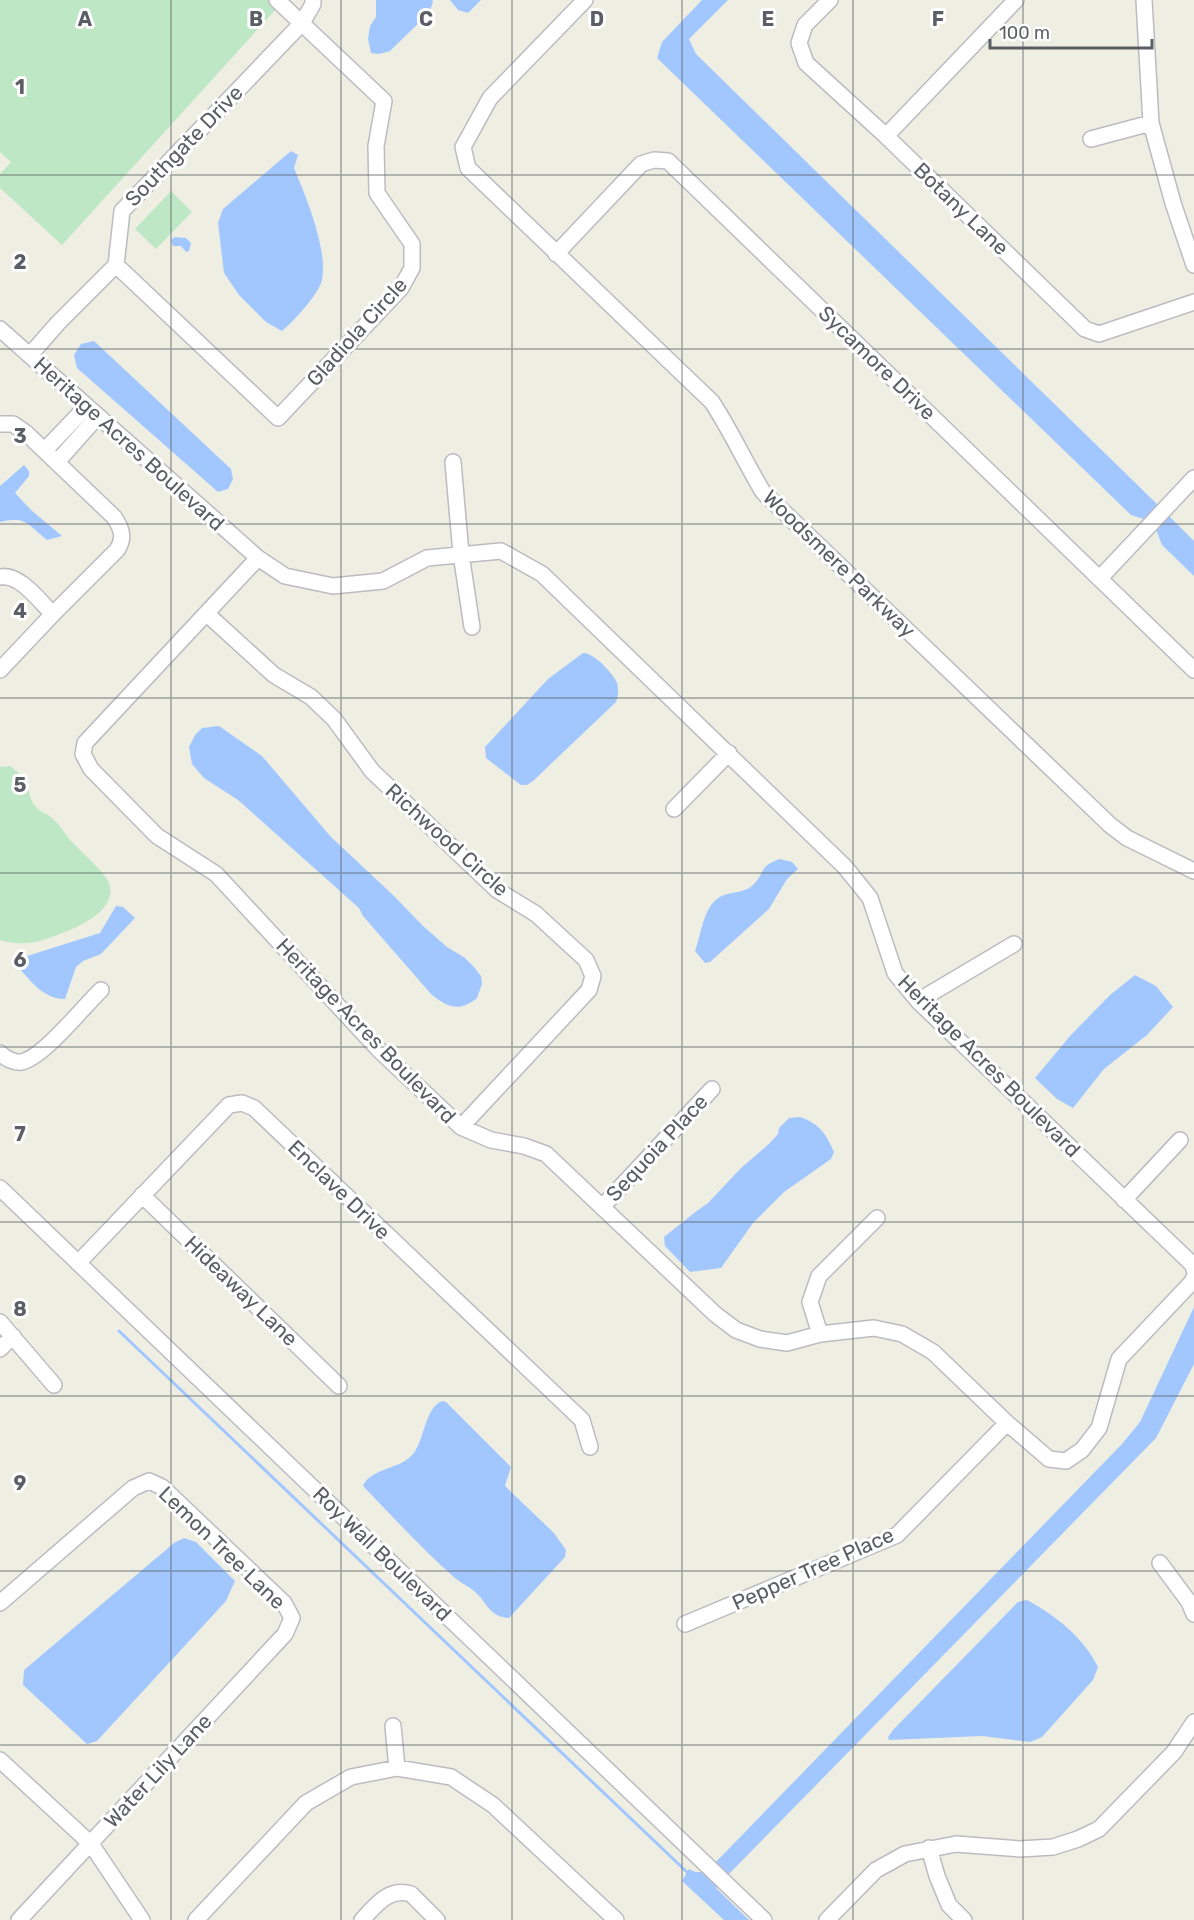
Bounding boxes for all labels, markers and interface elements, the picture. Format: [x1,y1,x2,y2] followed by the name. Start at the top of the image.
[78,7,93,31] text: A
[249,7,263,31] text: B
[419,7,433,31] text: C
[590,7,604,31] text: D
[762,7,774,31] text: E
[932,7,944,31] text: F
[990,12,1152,50] scale bar
[999,22,1050,44] text: 100 m
[15,75,25,99] text: 1
[120,80,248,211] street label: Southgate Drive
[909,157,1014,260] street label: Botany Lane
[14,250,27,274] text: 2
[301,272,412,391] street label: Gladiola Circle
[813,300,941,425] street label: Sycamore Drive
[29,351,230,536] street label: Heritage Acres Boulevard
[13,424,27,448] text: 3
[758,484,921,643] street label: Woodsmere Parkway
[13,599,27,623] text: 4
[14,773,27,797] text: 5
[381,778,514,901] street label: Richwood Circle
[271,933,461,1128] street label: Heritage Acres Boulevard
[13,948,27,972] text: 6
[893,969,1086,1162] street label: Heritage Acres Boulevard
[601,1089,713,1206] street label: Sequoia Place
[14,1122,26,1146] text: 7
[283,1135,396,1245] street label: Enclave Drive
[179,1230,303,1351] street label: Hideaway Lane
[13,1297,27,1321] text: 8
[14,1471,27,1495] text: 9
[154,1481,291,1614] street label: Lemon Tree Lane
[308,1481,457,1626] street label: Roy Wall Boulevard
[728,1522,898,1615] street label: Pepper Tree Place
[99,1709,217,1833] street label: Water Lily Lane

